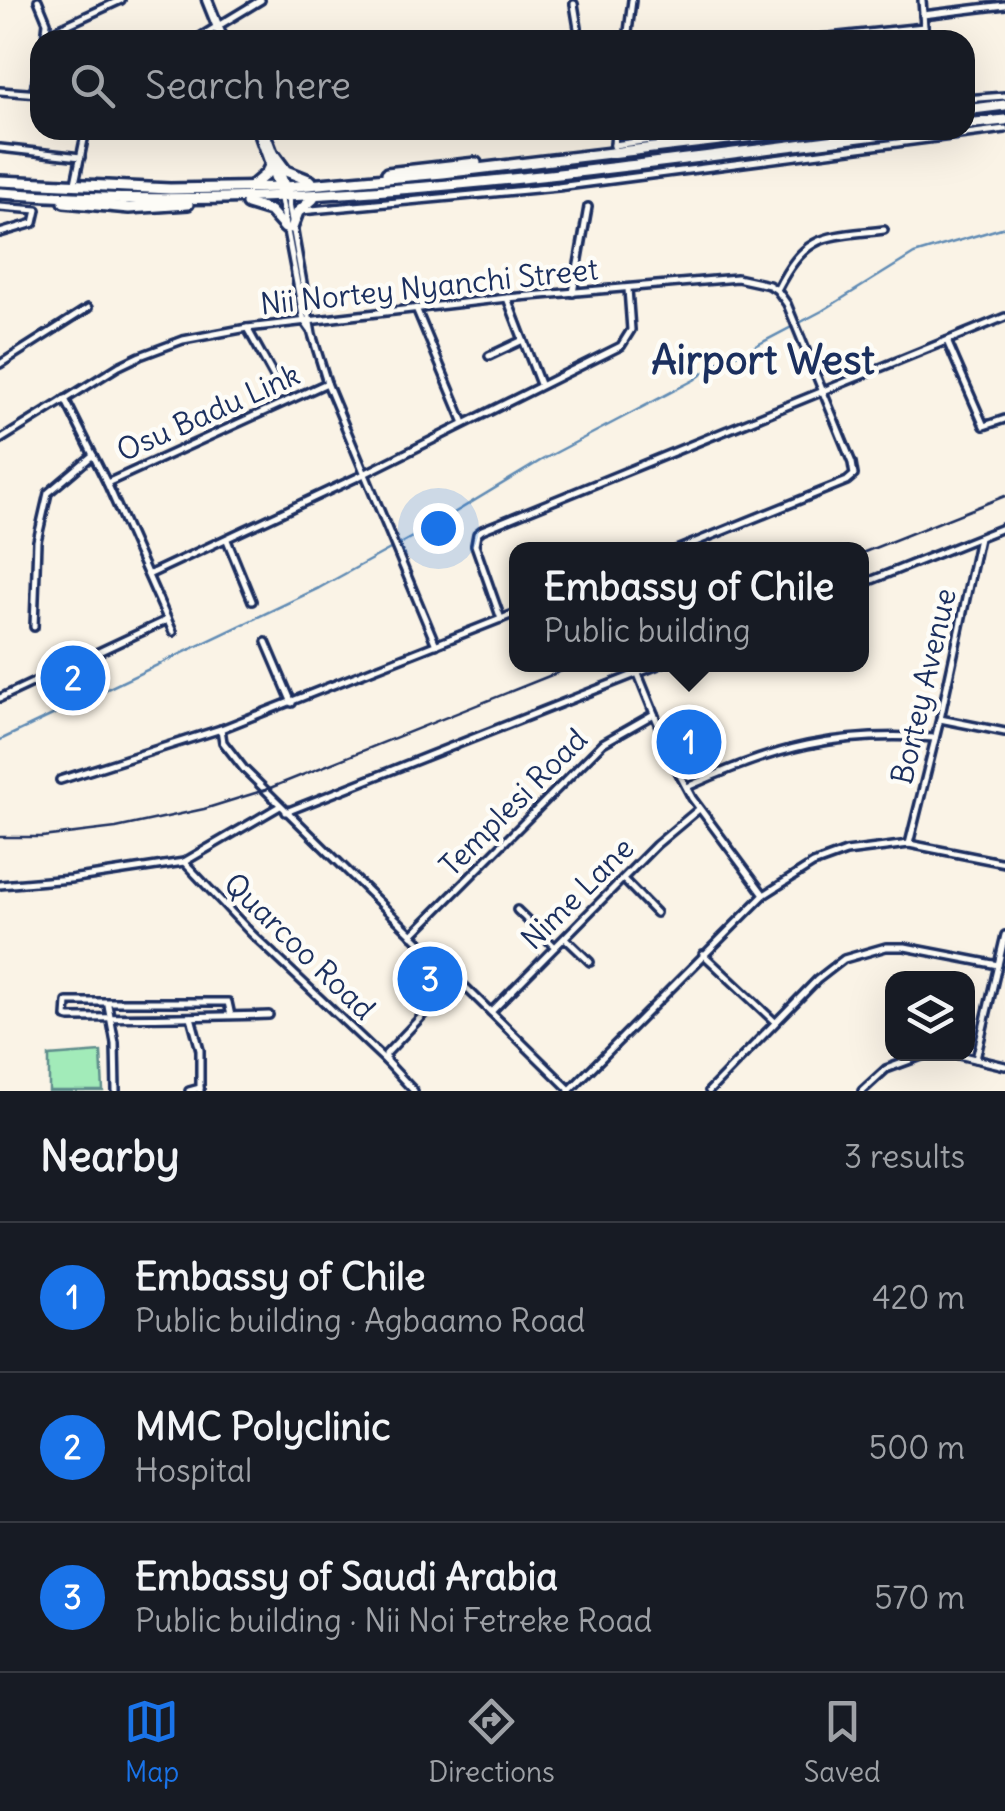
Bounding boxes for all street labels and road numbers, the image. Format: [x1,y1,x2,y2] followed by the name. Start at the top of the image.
[258,249,600,323] street label: Nii Nortey Nyanchi Street
[111,355,305,469] street label: Osu Badu Link
[882,585,964,787] street label: Bortey Avenue
[431,720,595,884] street label: Templesi Road
[513,829,641,957] street label: Nime Lane
[217,864,383,1028] street label: Quarcoo Road

